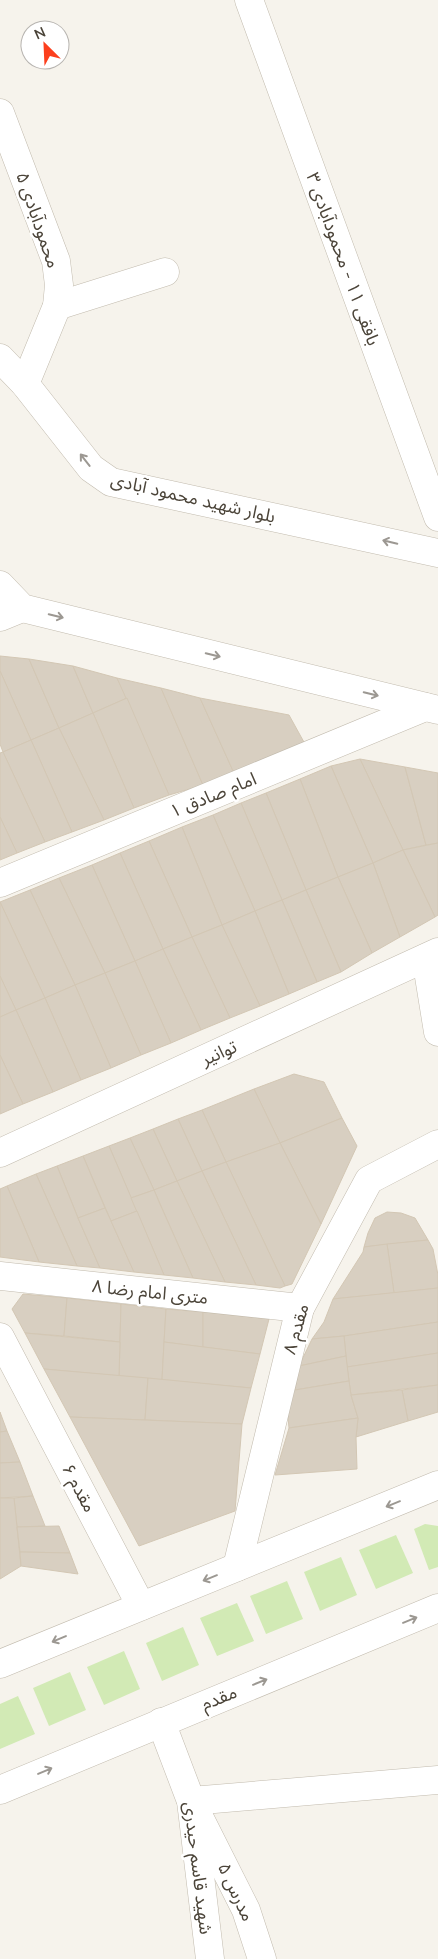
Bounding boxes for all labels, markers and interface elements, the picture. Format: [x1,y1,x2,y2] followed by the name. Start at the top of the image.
[20,20,70,70] north arrow
[31,23,48,43] text: N
[11,169,66,271] street label: محمودآبادی ۵
[301,169,386,349] street label: بافقی ۱۱ - محمودآبادی ۳
[80,454,91,467] one-way arrow
[109,467,278,528] street label: بلوار شهید محمود آبادی
[383,537,399,546] one-way arrow
[47,612,63,621] one-way arrow
[205,651,221,660] one-way arrow
[363,690,379,699] one-way arrow
[166,767,261,825] street label: امام صادق ۱
[196,1035,240,1071] street label: توانیر
[91,1274,209,1312] street label: ۸ متری امام رضا
[277,1301,317,1358] street label: مقدم ۸
[55,1460,102,1517] street label: مقدم ۶
[386,1499,401,1509] one-way arrow
[203,1573,218,1583] one-way arrow
[402,1614,417,1624] one-way arrow
[52,1636,67,1645] one-way arrow
[252,1676,267,1686] one-way arrow
[198,1680,241,1718] street label: مقدم
[37,1765,52,1775] one-way arrow
[177,1800,218,1936] street label: شهید قاسم حیدری
[213,1859,260,1925] street label: مدرس ۵

